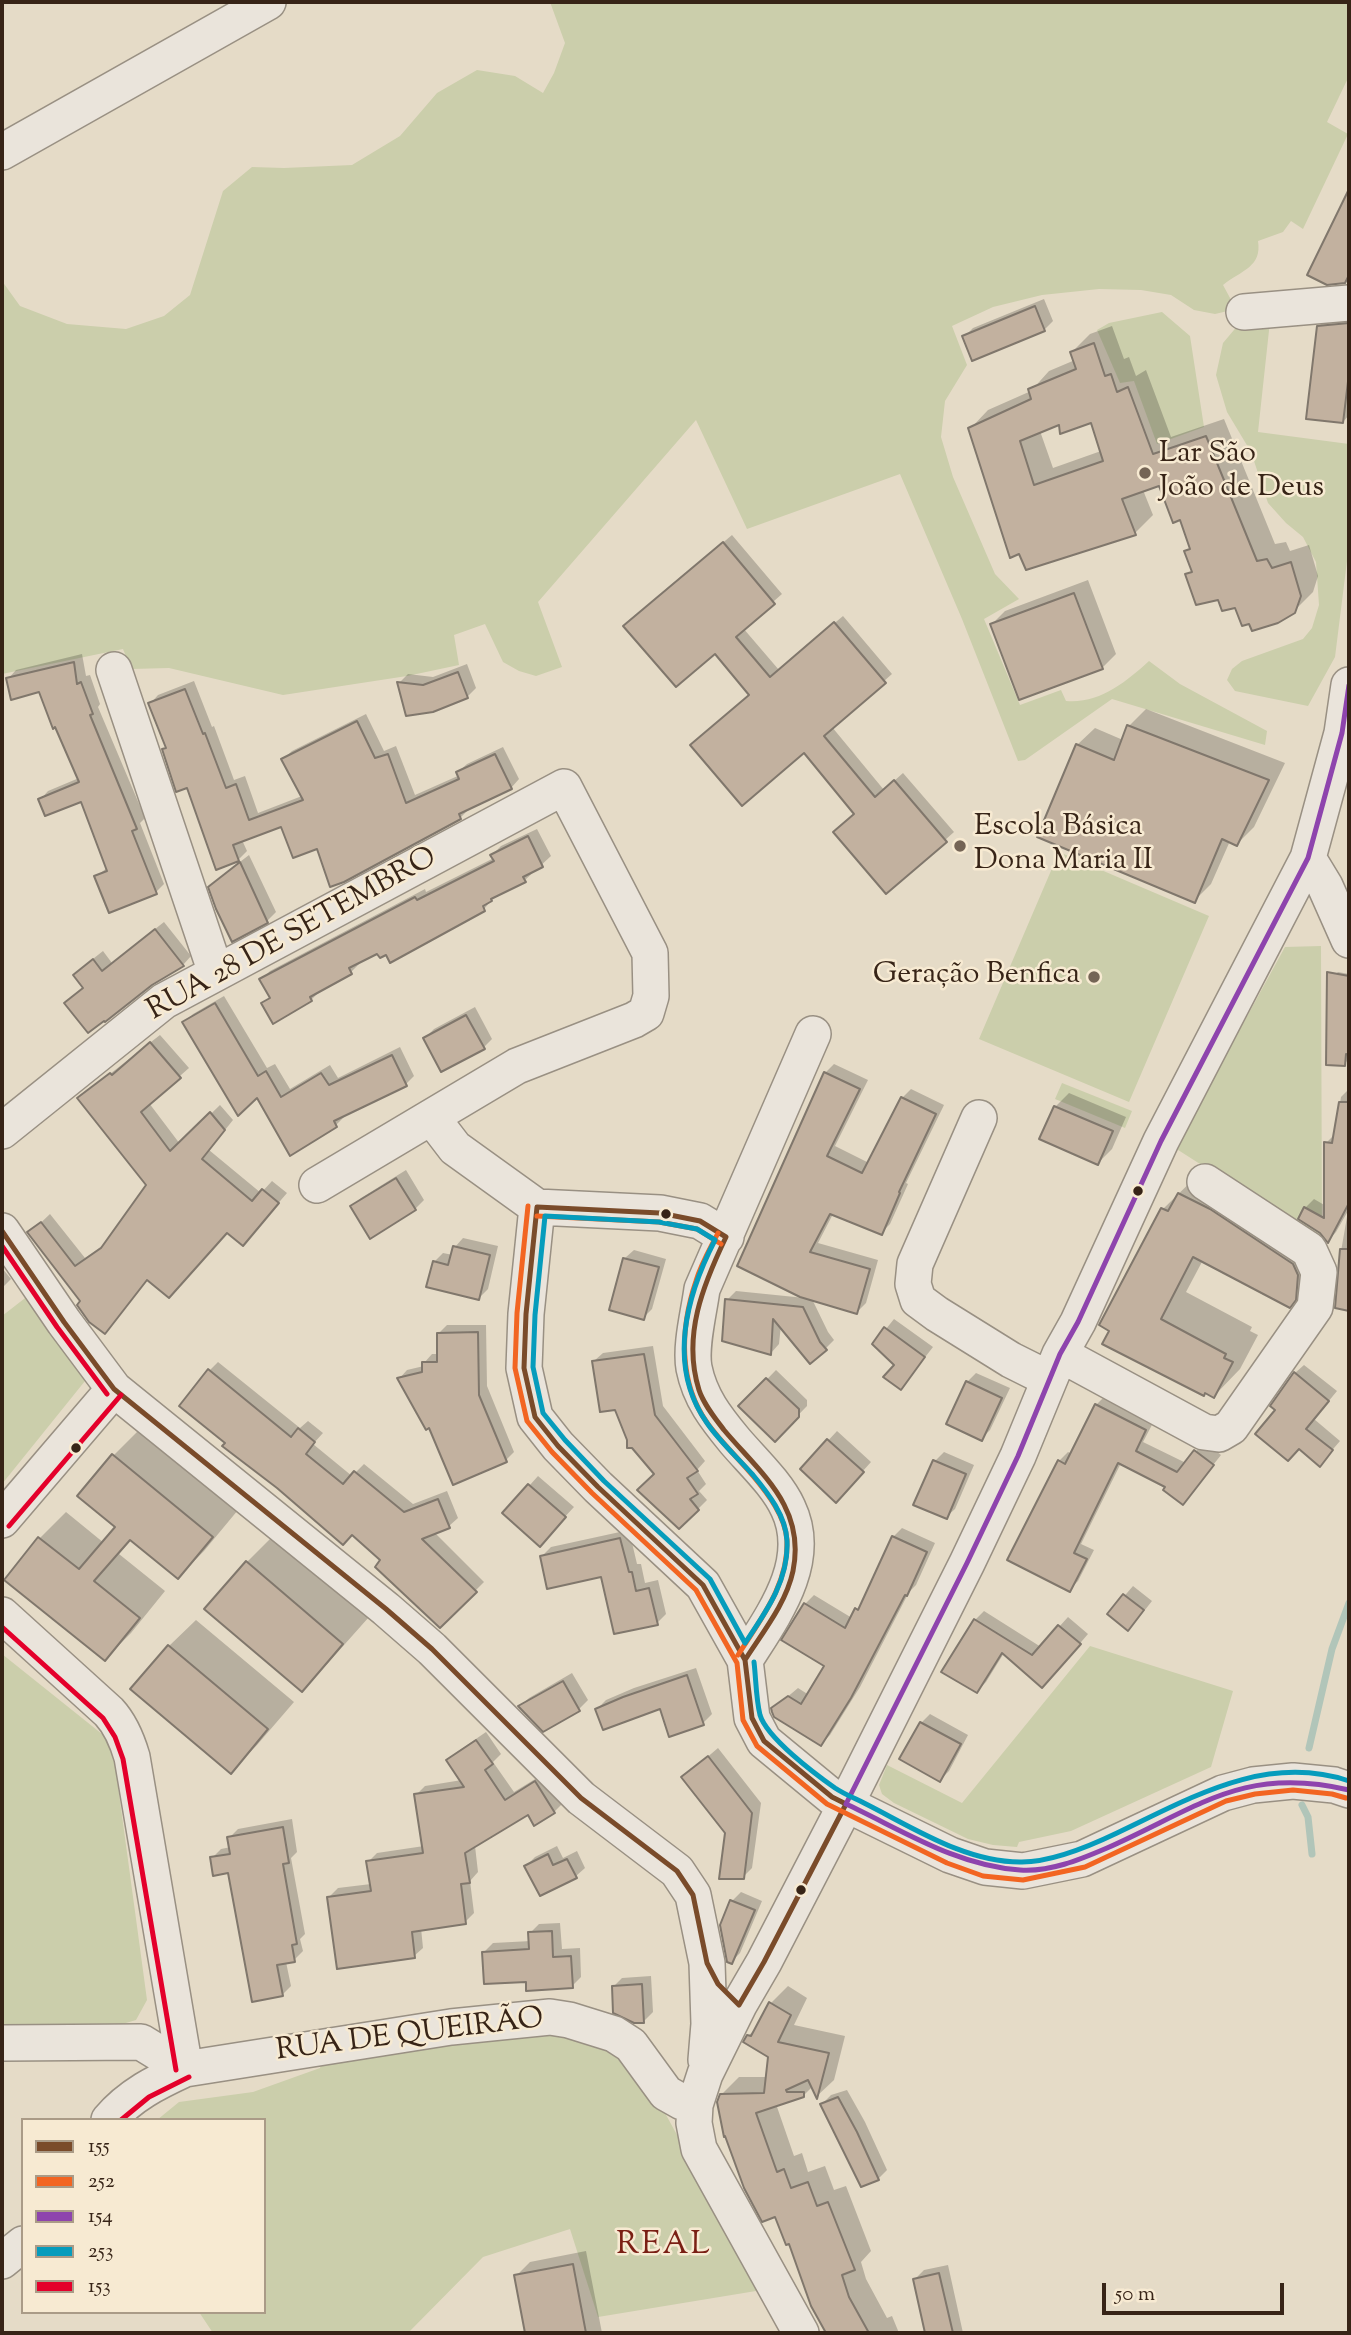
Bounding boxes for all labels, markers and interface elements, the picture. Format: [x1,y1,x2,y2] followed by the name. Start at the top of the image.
[1159,438,1324,508] place label: Lar São João de Deus
[1137,465,1153,481] marker: Lar São João de Deus
[974,811,1153,882] place label: Escola Básica Dona Maria II
[952,838,968,854] marker: Escola Básica Dona Maria II
[142,842,444,1030] street label: RUA 28 DE SETEMBRO
[873,959,1080,995] place label: Geração Benfica
[1086,969,1102,985] marker: Geração Benfica
[1131,1184,1145,1198] unlabelled marker
[659,1207,673,1221] unlabelled marker
[69,1441,83,1455] unlabelled marker
[794,1883,808,1897] unlabelled marker
[274,2003,546,2071] street label: RUA DE QUEIRÃO
[21,2118,266,2314] legend
[88,2132,110,2162] text: 155
[88,2167,115,2197] text: 252
[88,2202,113,2232] text: 154
[617,2229,711,2267] district label: REAL
[88,2237,114,2267] text: 253
[1106,2268,1288,2312] scale bar
[88,2272,111,2302] text: 153
[1115,2280,1155,2310] text: 50 m

